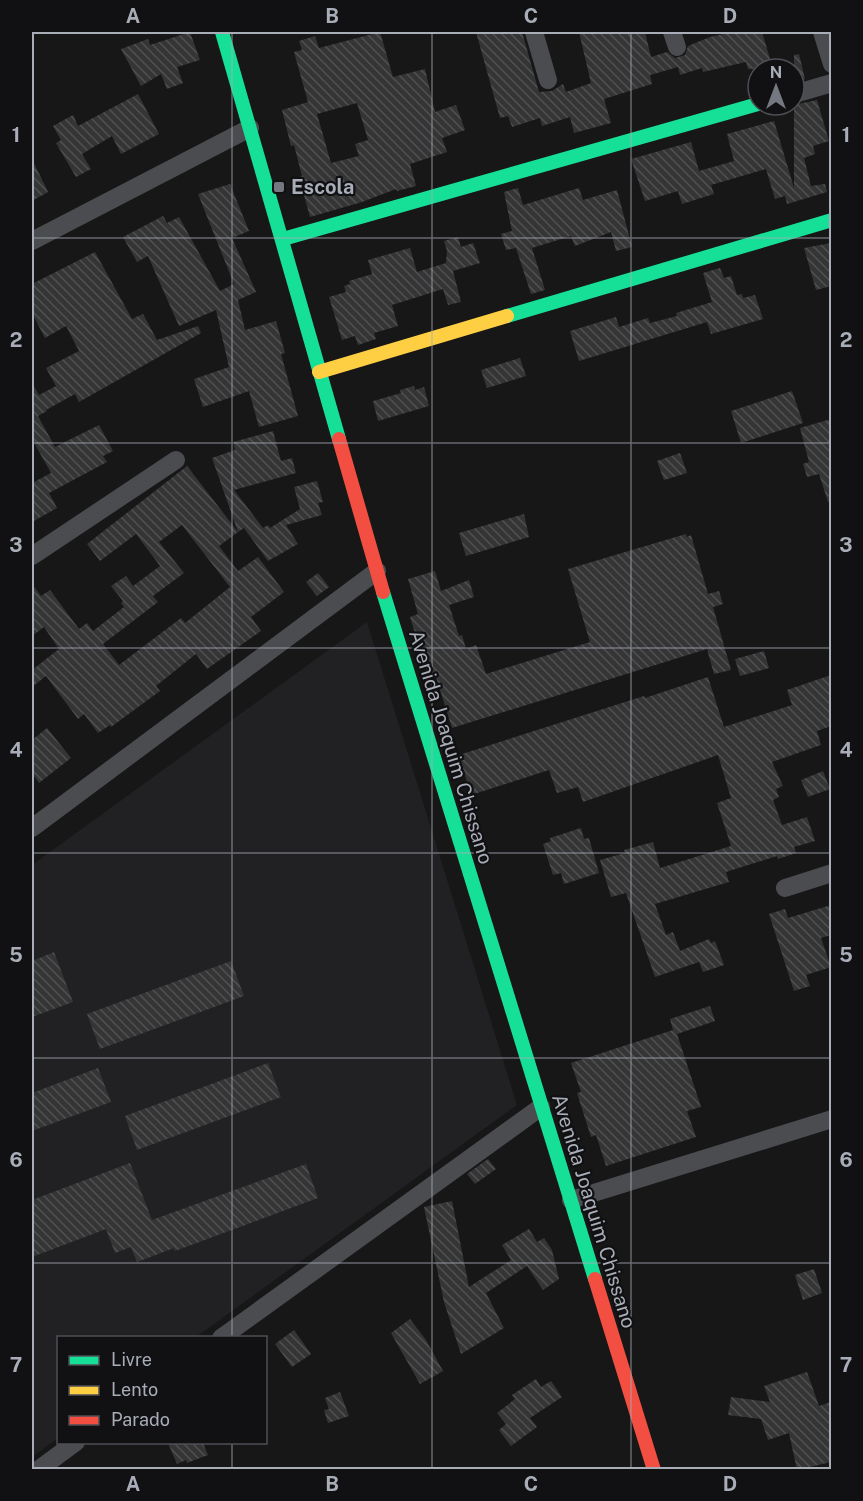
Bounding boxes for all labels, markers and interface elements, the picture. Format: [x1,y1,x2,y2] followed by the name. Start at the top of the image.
[126,4,140,28] text: A
[325,4,339,28] text: B
[524,4,538,28] text: C
[723,4,737,28] text: D
[746,57,806,117] north arrow
[770,63,782,82] text: N
[12,123,20,147] text: 1
[842,123,850,147] text: 1
[291,175,354,199] place label: Escola
[272,180,286,194] marker: Escola
[10,328,22,352] text: 2
[840,328,852,352] text: 2
[9,533,23,557] text: 3
[839,533,853,557] text: 3
[404,627,498,867] street label: Avenida Joaquim Chissano
[9,738,23,762] text: 4
[839,738,853,762] text: 4
[9,943,23,967] text: 5
[839,943,853,967] text: 5
[547,1091,641,1331] street label: Avenida Joaquim Chissano
[9,1148,23,1172] text: 6
[839,1148,853,1172] text: 6
[57,1336,267,1444] legend
[111,1349,152,1370] text: Livre
[10,1353,22,1377] text: 7
[840,1353,852,1377] text: 7
[111,1379,158,1400] text: Lento
[111,1409,170,1430] text: Parado
[126,1472,140,1496] text: A
[325,1472,339,1496] text: B
[524,1472,538,1496] text: C
[723,1472,737,1496] text: D

